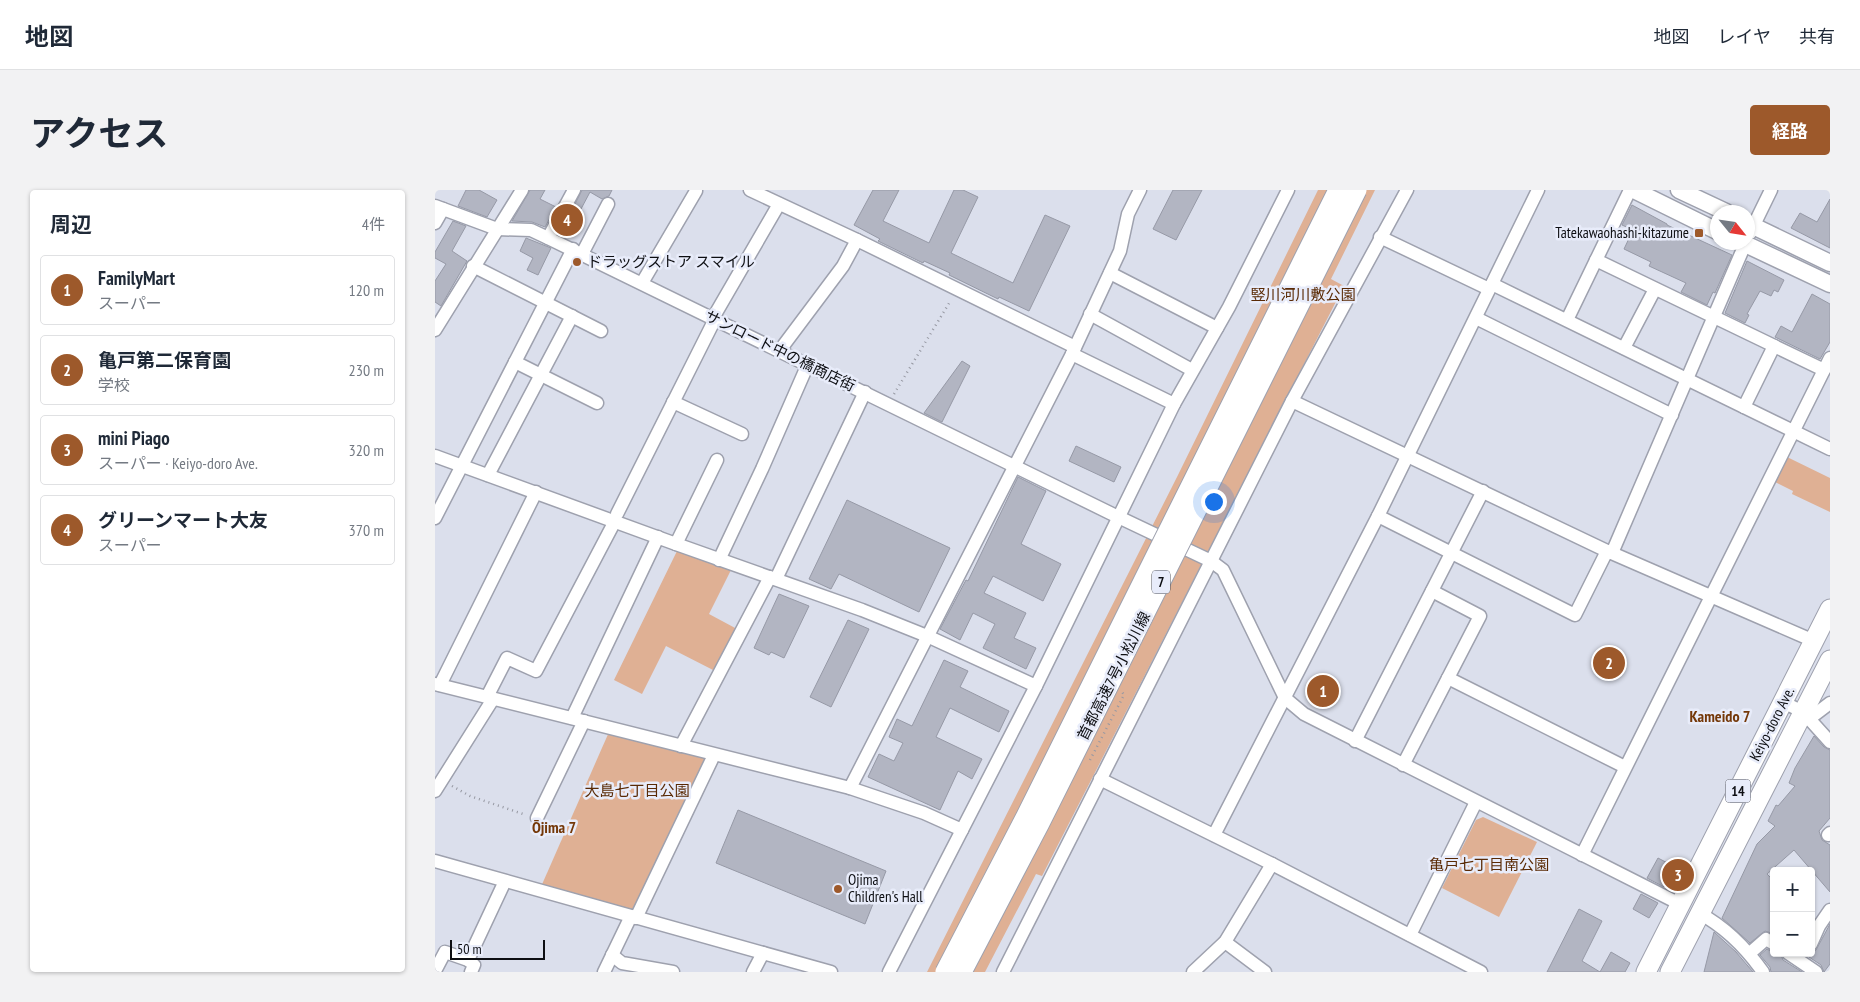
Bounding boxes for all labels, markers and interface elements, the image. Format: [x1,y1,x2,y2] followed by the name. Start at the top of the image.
[25,21,73,52] text: 地図
[1654,25,1690,48] text: 地図
[1718,25,1771,48] text: レイヤ
[1799,25,1835,48] text: 共有
[1750,105,1830,155] button: 経路
[30,110,168,156] text: アクセス
[551,201,583,239] pin: 4
[1710,205,1755,250] north arrow
[50,211,92,238] text: 周辺
[362,214,385,234] text: 4件
[1555,223,1689,242] place label: Tatekawaohashi-kitazume
[1693,227,1705,239] marker: Tatekawaohashi-kitazume
[587,252,755,271] place label: ドラッグストア スマイル
[571,256,583,268] marker: ドラッグストア スマイル
[98,266,175,290] text: FamilyMart
[63,280,71,300] text: 1
[349,280,384,300] text: 120 m
[1250,285,1356,304] park label: 竪川河川敷公園
[98,293,162,313] text: スーパー
[702,306,859,395] street label: サンロード中の橋商店街
[98,348,231,372] text: 亀戸第二保育園
[63,360,71,380] text: 2
[349,360,384,380] text: 230 m
[98,375,130,395] text: 学校
[98,426,170,450] text: mini Piago
[63,440,71,460] text: 3
[349,440,384,460] text: 320 m
[98,453,258,473] text: スーパー · Keiyo-doro Ave.
[1201,489,1227,515] your location
[98,508,268,532] text: グリーンマート大友
[63,520,71,540] text: 4
[349,520,384,540] text: 370 m
[98,535,162,555] text: スーパー
[1152,571,1170,594] road number: 7
[1073,608,1154,743] street label: 首都高速7号小松川線
[1593,644,1625,682] pin: 2
[1307,672,1339,710] pin: 1
[1745,683,1798,764] street label: Keiyo-doro Ave.
[1690,706,1750,726] district label: Kameido 7
[1725,780,1751,802] road number: 14
[584,781,690,800] park label: 大島七丁目公園
[532,817,576,837] district label: Ōjima 7
[1429,855,1549,874] park label: 亀戸七丁目南公園
[1662,856,1694,894] pin: 3
[1770,867,1815,957] map controls
[1770,867,1815,912] button: +
[848,870,923,906] place label: Ojima Children's Hall
[832,883,844,895] marker: Ojima Children's Hall
[1770,912,1815,957] button: −
[450,937,545,960] scale bar
[457,940,482,958] text: 50 m

